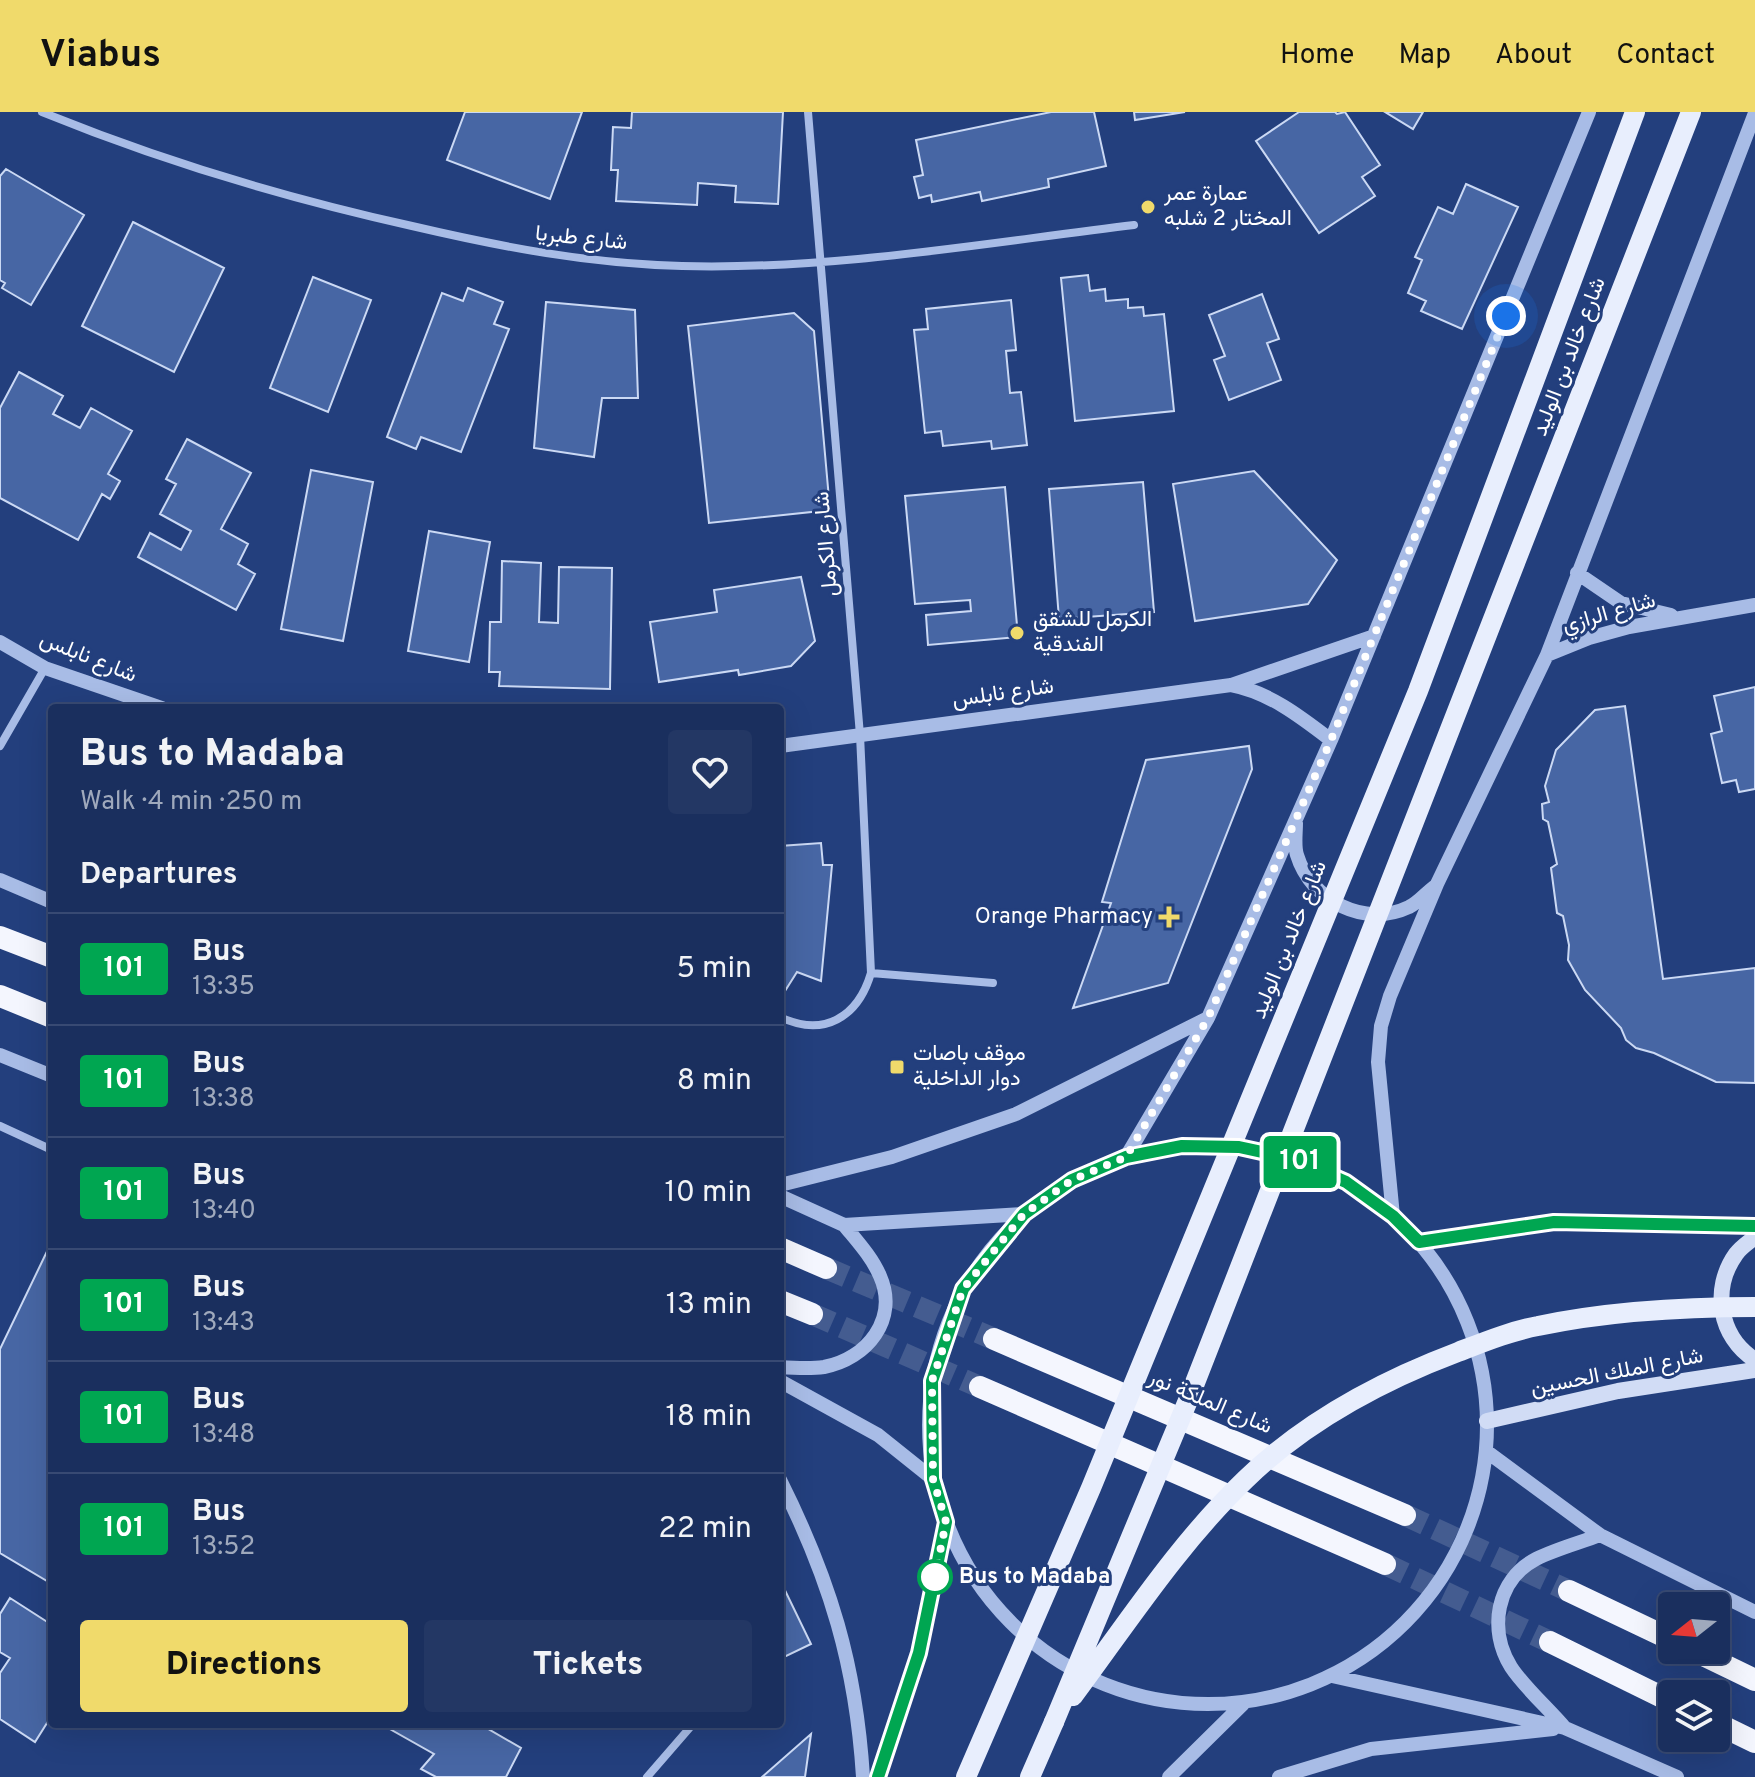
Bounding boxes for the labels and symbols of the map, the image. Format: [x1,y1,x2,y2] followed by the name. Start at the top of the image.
[1163,181,1292,233] place label: عمارة عمر المختار 2 شلبه
[1139,198,1157,216] marker: عمارة عمر المختار 2 شلبه
[534,221,628,257] street label: شارع طبريا
[1527,274,1613,440] street label: شارع خالد بن الوليد
[1486,296,1526,336] your location
[809,490,845,598] street label: شارع الكرمل
[1559,588,1660,643] street label: شارع الرازي
[1033,607,1152,659] place label: الكرمل للشقق الفندقية
[1008,624,1026,642] marker: الكرمل للشقق الفندقية
[36,626,140,690] street label: شارع نابلس
[951,674,1055,714] street label: شارع نابلس
[1246,857,1334,1023] street label: شارع خالد بن الوليد
[975,904,1153,931] place label: Orange Pharmacy
[1160,908,1178,926] marker: Orange Pharmacy
[913,1041,1026,1093] place label: موقف باصات دوار الداخلية
[888,1058,906,1076] marker: موقف باصات دوار الداخلية
[1254,1136,1346,1188] line badge: 101
[1528,1343,1706,1403] street label: شارع الملك الحسين
[1143,1364,1276,1441] street label: شارع الملكة نور
[918,1560,952,1594] marker: Bus to Madaba
[959,1564,1110,1591] place label: Bus to Madaba
[1658,1592,1730,1664] north arrow

